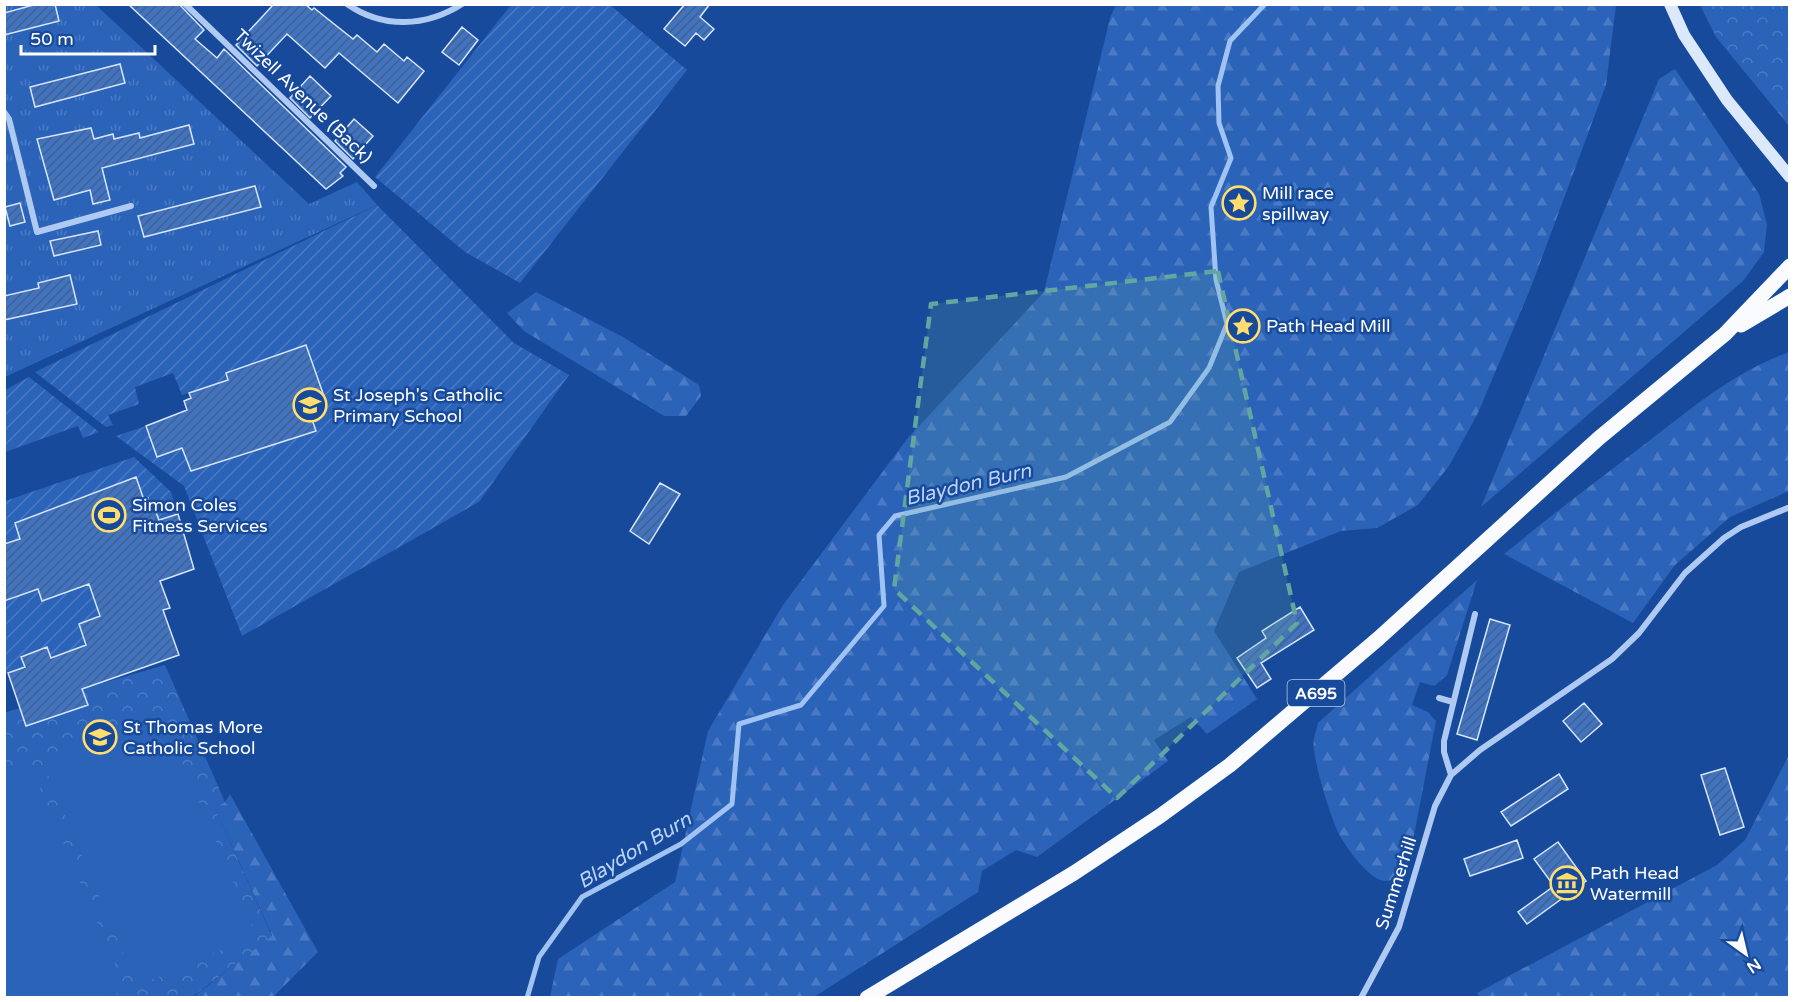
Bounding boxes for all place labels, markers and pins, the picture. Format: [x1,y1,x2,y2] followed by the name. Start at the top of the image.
[1262,182,1334,225] place label: Mill race spillway
[1221,185,1257,221] place icon: Mill race spillway
[1225,308,1261,344] place icon: Path Head Mill
[1266,315,1390,337] place label: Path Head Mill
[333,384,503,427] place label: St Joseph's Catholic Primary School
[292,387,328,423] school or university icon: St Joseph's Catholic Primary School
[132,494,268,537] place label: Simon Coles Fitness Services
[91,497,127,533] sports icon: Simon Coles Fitness Services
[123,716,263,759] place label: St Thomas More Catholic School
[82,719,118,755] school or university icon: St Thomas More Catholic School
[1590,862,1679,905] place label: Path Head Watermill
[1549,865,1585,901] museum icon: Path Head Watermill

